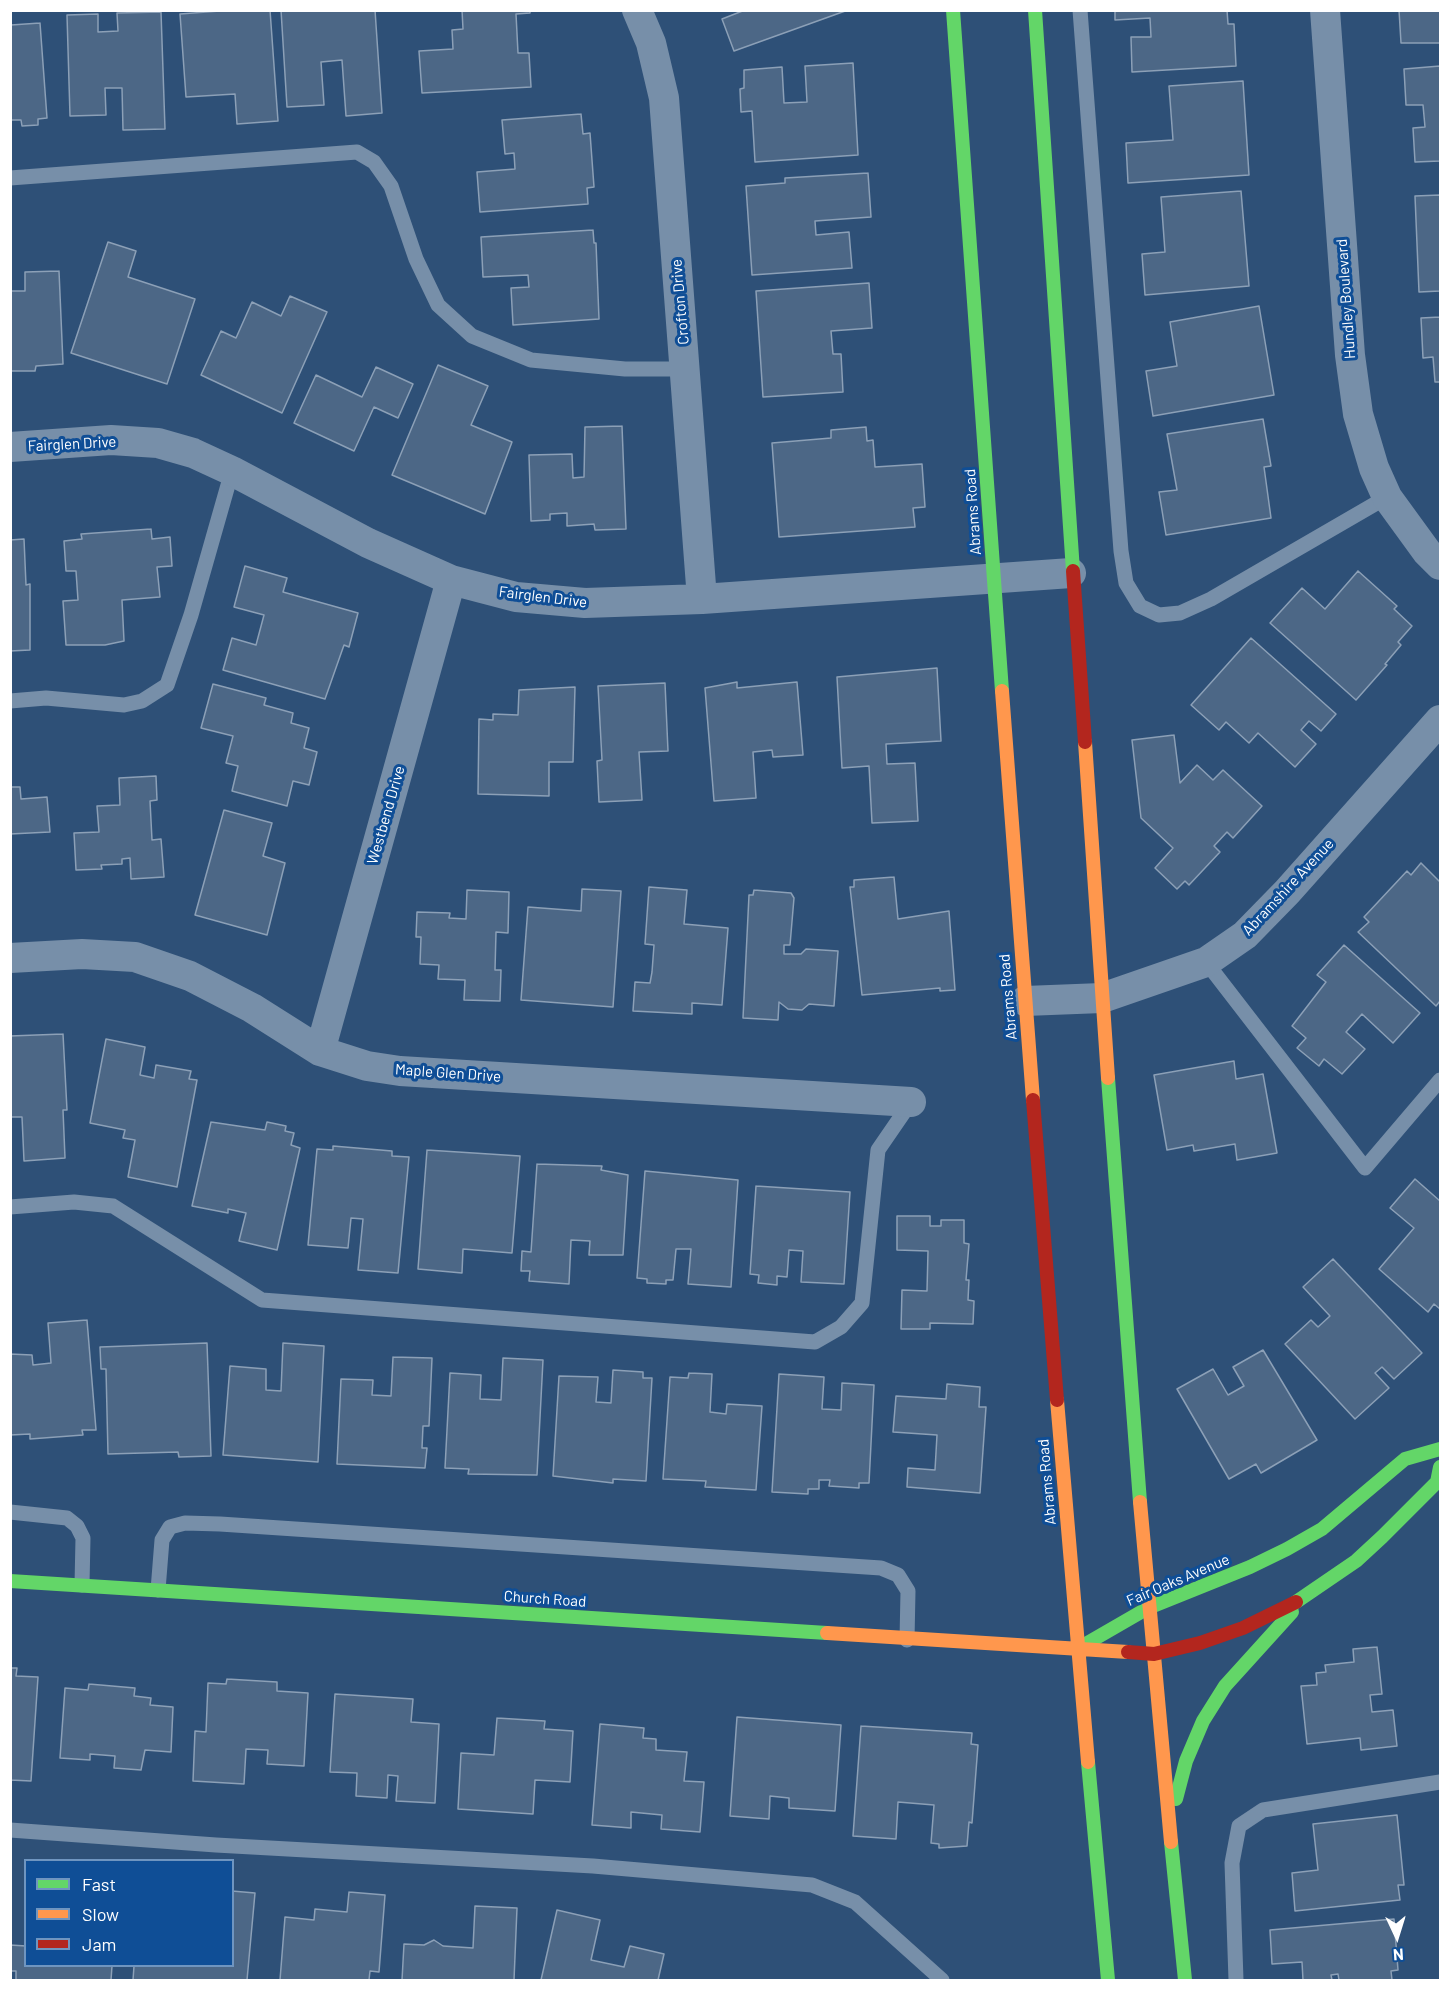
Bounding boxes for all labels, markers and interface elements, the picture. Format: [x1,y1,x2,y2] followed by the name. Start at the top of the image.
[1333,238,1359,360] street label: Hundley Boulevard
[667,258,693,346] street label: Crofton Drive
[27,433,117,455] street label: Fairglen Drive
[961,468,985,556] street label: Abrams Road
[498,583,588,611] street label: Fairglen Drive
[363,764,409,866] street label: Westbend Drive
[1238,835,1338,939] street label: Abramshire Avenue
[995,953,1021,1041] street label: Abrams Road
[394,1060,502,1086] street label: Maple Glen Drive
[1034,1438,1060,1526] street label: Abrams Road
[1124,1550,1232,1610] street label: Fair Oaks Avenue
[503,1587,587,1611] street label: Church Road
[24,1859,234,1967] legend
[82,1873,116,1895] text: Fast
[82,1903,119,1925] text: Slow
[1367,1907,1427,1967] north arrow
[82,1933,116,1955] text: Jam
[1392,1946,1404,1965] text: N

